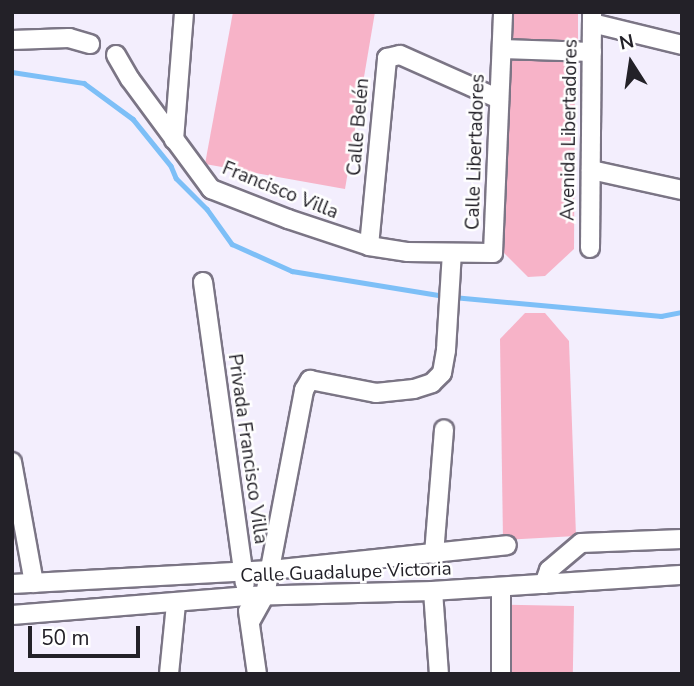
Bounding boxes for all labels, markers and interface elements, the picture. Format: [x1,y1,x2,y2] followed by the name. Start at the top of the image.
[596,28,666,98] north arrow
[617,28,636,57] text: N
[557,39,583,221] street label: Avenida Libertadores
[462,74,490,230] street label: Calle Libertadores
[343,77,375,177] street label: Calle Belén
[219,157,341,225] street label: Francisco Villa
[222,352,272,546] street label: Privada Francisco Villa
[240,558,452,588] street label: Calle Guadalupe Victoria
[32,612,144,656] scale bar
[41,624,90,652] text: 50 m

